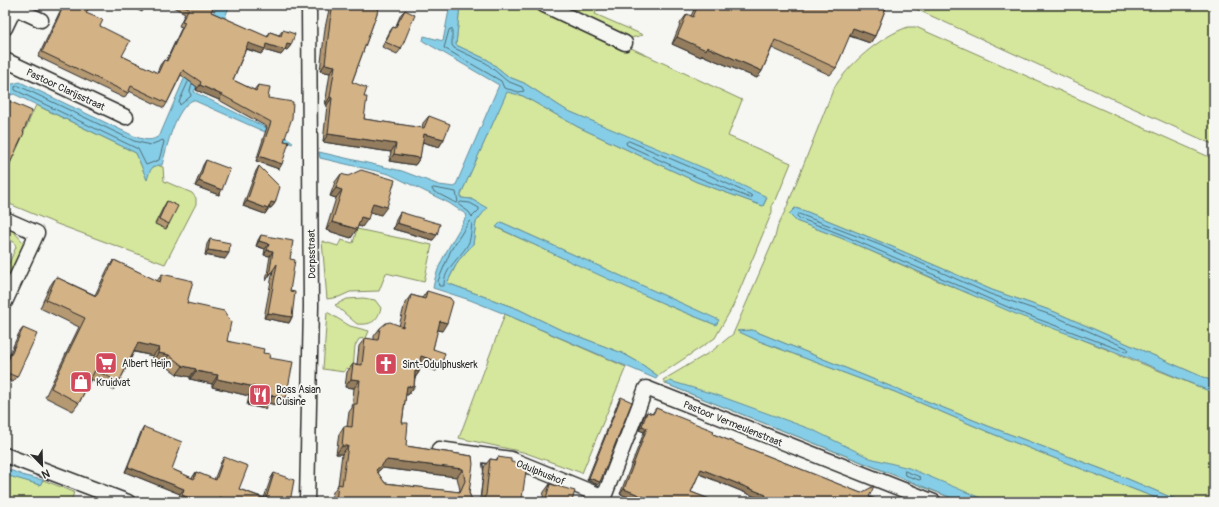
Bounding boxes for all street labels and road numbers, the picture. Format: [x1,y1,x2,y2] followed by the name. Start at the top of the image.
[24,66,108,114] street label: Pastoor Clarijsstraat
[306,228,318,279] street label: Dorpsstraat
[681,399,785,450] street label: Pastoor Vermeulenstraat
[514,458,567,488] street label: Odulphushof

